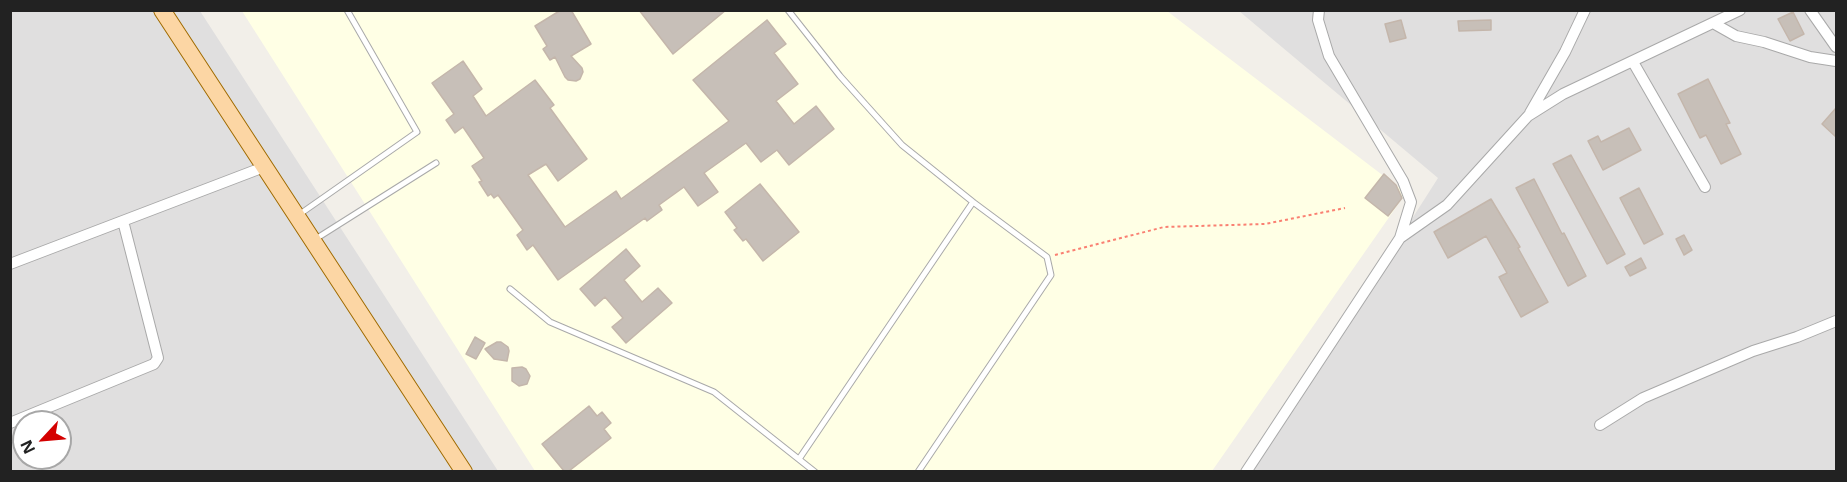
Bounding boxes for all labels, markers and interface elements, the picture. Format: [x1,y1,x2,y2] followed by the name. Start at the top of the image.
[12,410,72,470] north arrow
[15,436,40,458] text: N

